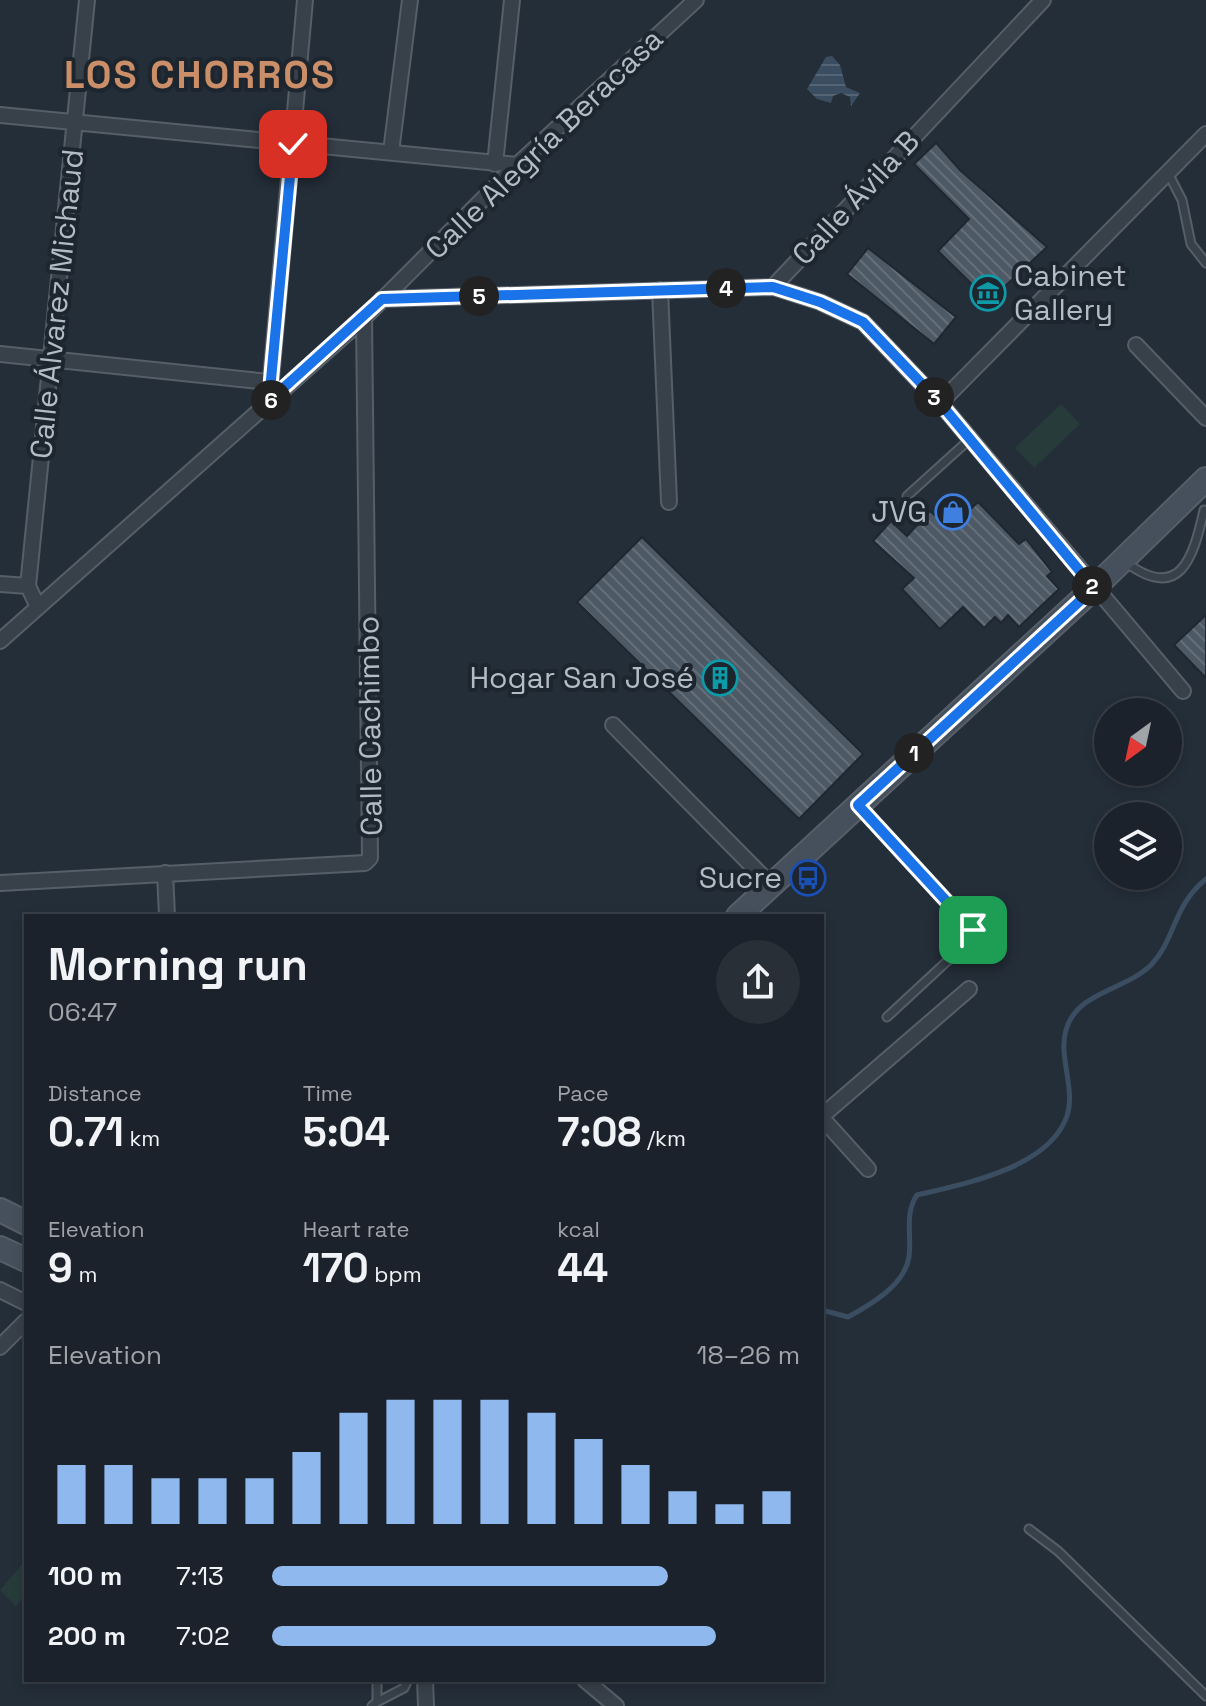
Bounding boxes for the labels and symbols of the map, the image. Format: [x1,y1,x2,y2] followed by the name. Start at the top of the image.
[416,20,671,268] street label: Calle Alegría Beracasa
[64,51,336,99] district label: LOS CHORROS
[259,110,327,178] pin
[783,122,928,273] street label: Calle Ávila B
[21,147,92,461] street label: Calle Álvarez Michaud
[1014,256,1127,329] place label: Cabinet Gallery
[706,268,746,308] pin: 4
[969,274,1007,312] museum icon: Cabinet Gallery
[459,276,499,316] pin: 5
[914,377,954,417] pin: 3
[251,380,291,420] pin: 6
[871,492,927,531] place label: JVG
[934,493,972,531] shop icon: JVG
[1072,566,1112,606] pin: 2
[348,616,391,836] street label: Calle Cachimbo
[469,658,694,697] place label: Hogar San José
[701,659,739,697] building icon: Hogar San José
[1094,698,1182,786] north arrow
[894,733,934,773] pin: 1
[699,858,782,897] place label: Sucre
[789,859,827,897] bus stop icon: Sucre
[939,896,1007,964] pin

